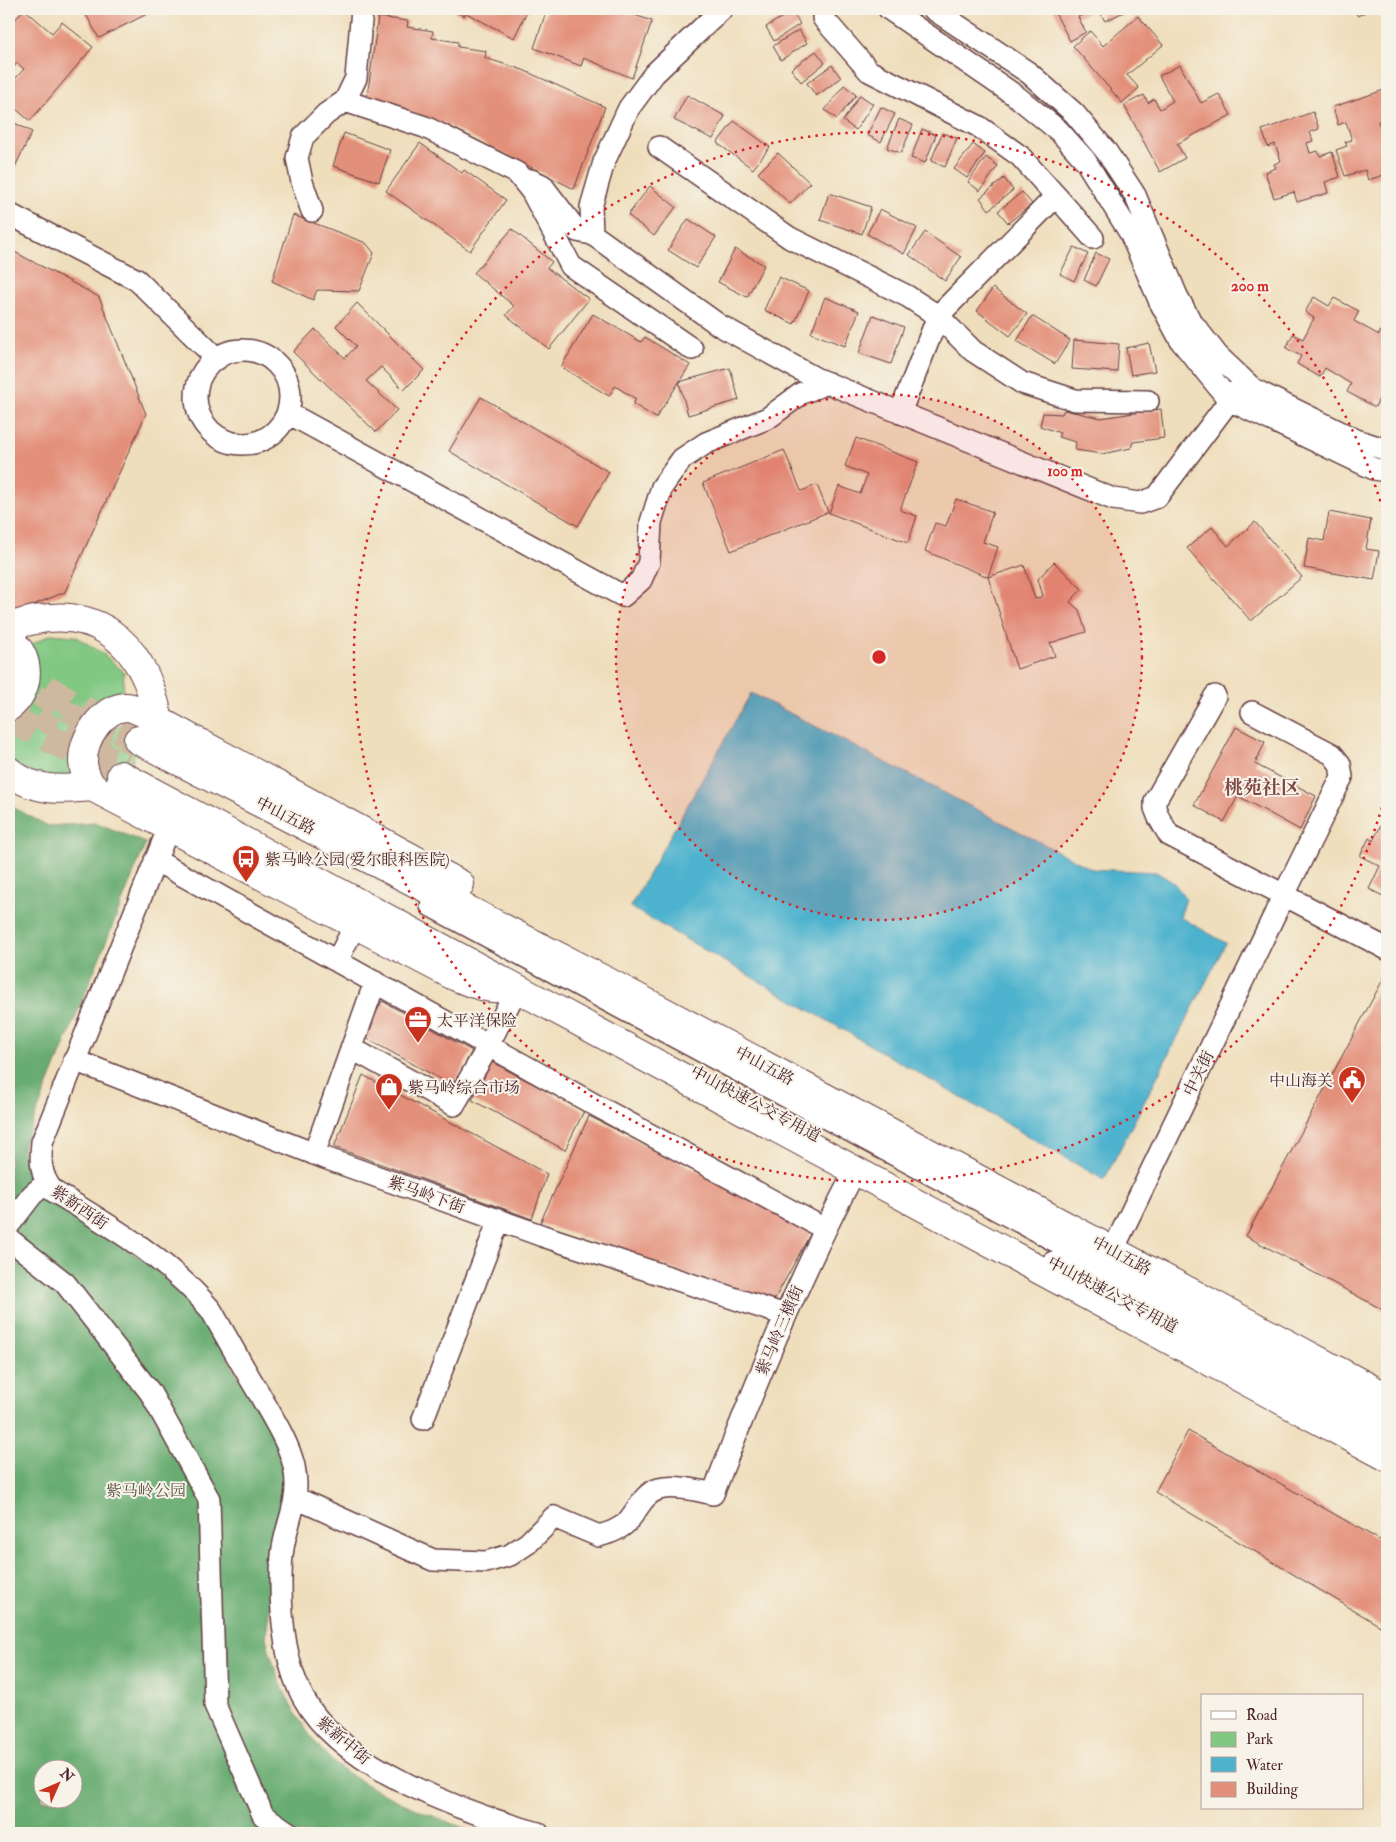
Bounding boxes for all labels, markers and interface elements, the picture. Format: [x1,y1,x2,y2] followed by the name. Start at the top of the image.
[1231,277,1269,296] text: 200 m
[1047,462,1083,481] text: 100 m
[870,648,888,666] centre of rings
[1224,776,1300,800] district label: 桃苑社区
[252,792,319,839] street label: 中山五路
[231,844,261,883] bus stop icon: 紫马岭公园(爱尔眼科医院)
[265,850,450,870] place label: 紫马岭公园(爱尔眼科医院)
[403,1005,433,1044] office icon: 太平洋保险
[437,1011,517,1031] place label: 太平洋保险
[732,1042,797,1090] street label: 中山五路
[1179,1047,1218,1099] street label: 中关街
[687,1061,824,1147] street label: 中山快速公交专用道
[1337,1065,1367,1104] public building icon: 中山海关
[1269,1071,1333,1091] place label: 中山海关
[374,1072,404,1111] shop icon: 紫马岭综合市场
[408,1078,520,1098] place label: 紫马岭综合市场
[386,1172,468,1218] street label: 紫马岭下街
[47,1182,112,1234] street label: 紫新西街
[1089,1232,1154,1280] street label: 中山五路
[1044,1252,1181,1338] street label: 中山快速公交专用道
[752,1282,808,1378] street label: 紫马岭三横街
[106,1481,186,1501] park label: 紫马岭公园
[1201,1694,1364,1810] legend
[1246,1706,1278,1725] text: Road
[312,1713,374,1769] street label: 紫新中街
[1246,1730,1273,1749] text: Park
[1245,1756,1283,1775] text: Water
[32,1760,82,1810] north arrow
[56,1764,78,1786] text: N
[1246,1780,1298,1799] text: Building

